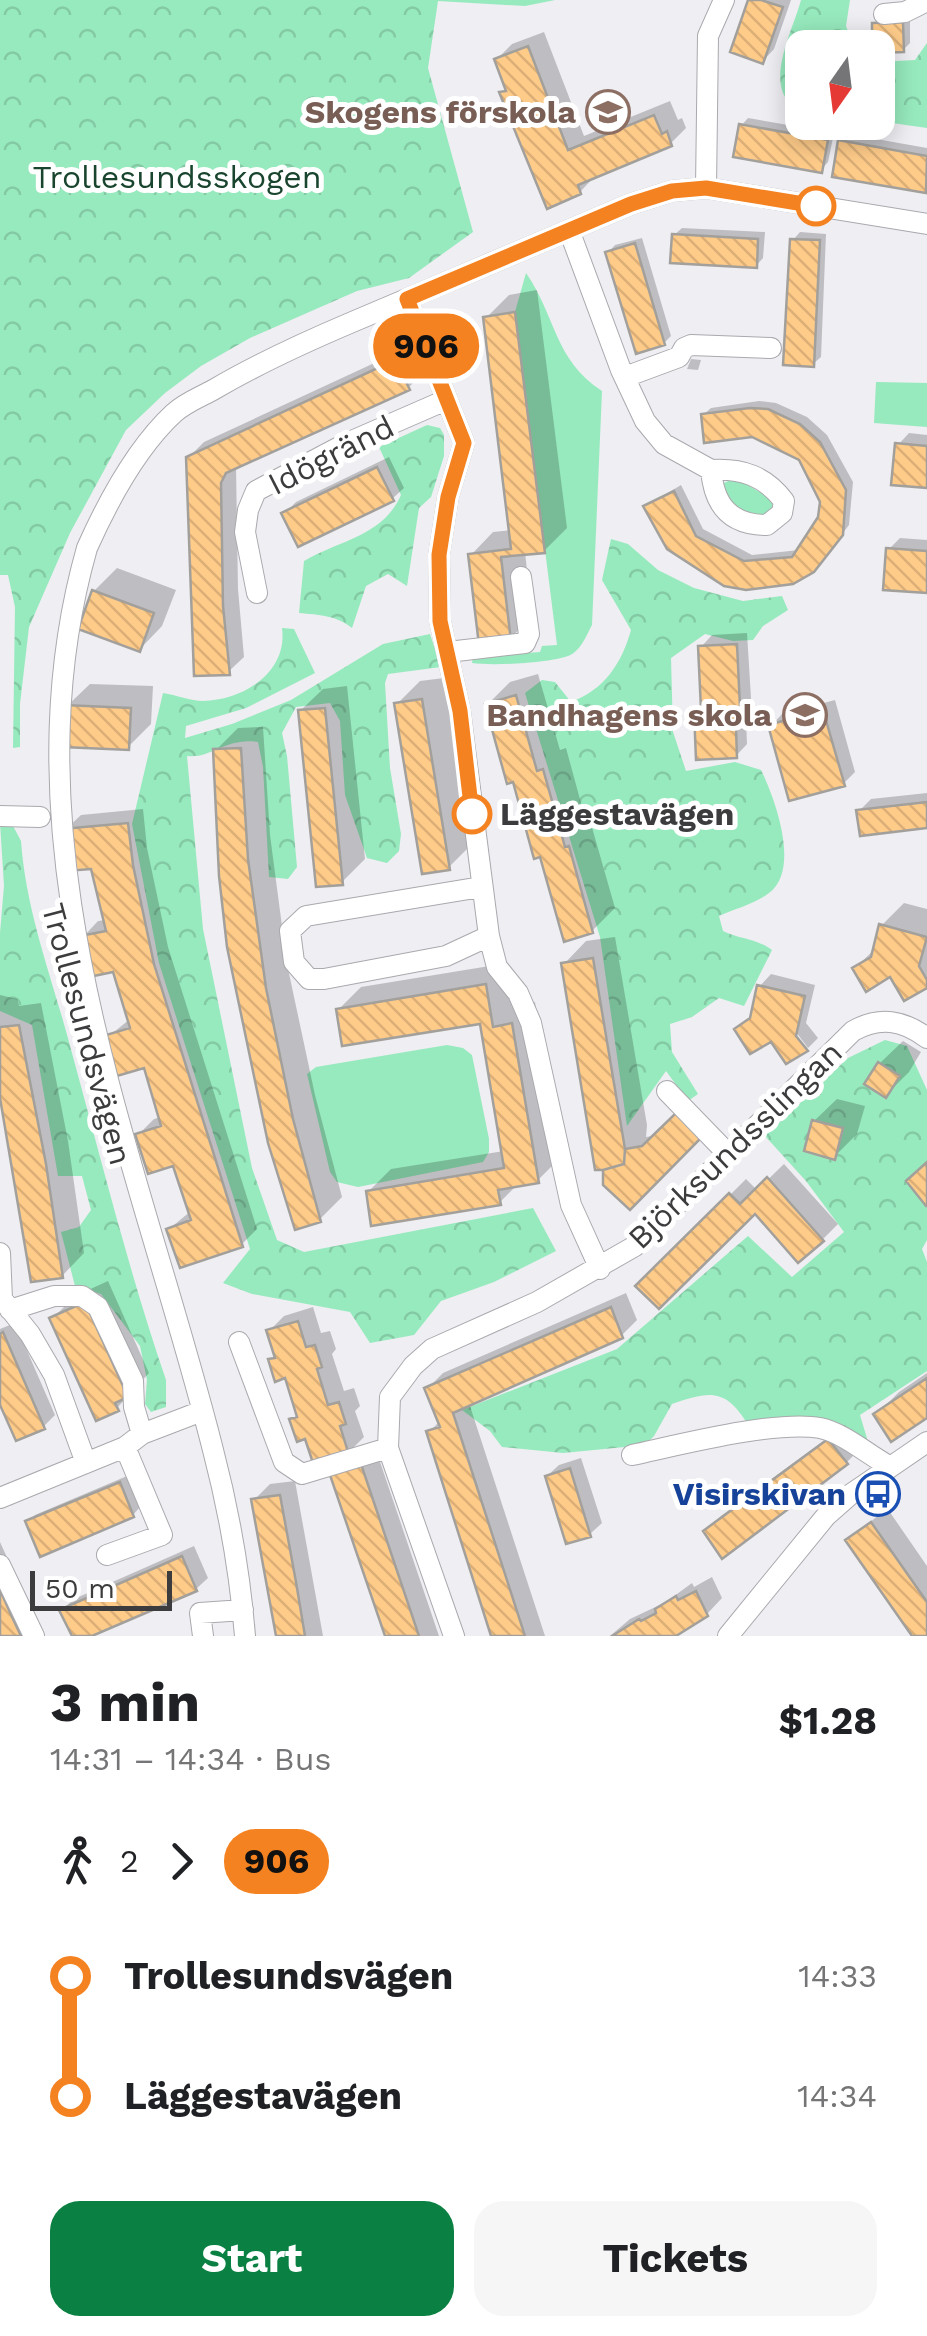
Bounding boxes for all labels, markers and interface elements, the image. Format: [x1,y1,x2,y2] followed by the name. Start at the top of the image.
[785,30,895,140] north arrow
[785,30,895,140] map controls
[585,89,631,135] school or university icon: Skogens förskola
[305,93,576,131] place label: Skogens förskola
[32,158,322,196] park label: Trollesundsskogen
[797,187,835,225] unlabelled marker
[368,314,484,378] line badge: 906
[393,325,459,367] text: 906
[262,407,400,503] street label: Idögränd
[782,692,828,738] school or university icon: Bandhagens skola
[486,696,772,734] place label: Bandhagens skola
[453,795,491,833] marker: Läggestavägen
[500,795,734,833] place label: Läggestavägen
[34,899,140,1169] street label: Trollesundsvägen
[620,1033,850,1257] street label: Björksundsslingan
[855,1471,901,1517] bus stop icon: Visirskivan
[673,1475,846,1513] place label: Visirskivan
[30,1566,172,1610] scale bar
[45,1572,115,1605] text: 50 m
[50,1670,200,1734] text: 3 min
[779,1699,877,1743] text: $1.28
[50,1740,331,1778] text: 14:31 – 14:34 · Bus
[50,1834,105,1889] icon: walk
[154,1834,209,1889] icon: forward
[244,1840,309,1882] text: 906
[120,1842,139,1880] text: 2
[124,1954,453,1998] text: Trollesundsvägen
[798,1957,877,1995] text: 14:33
[124,2074,402,2118] text: Läggestavägen
[797,2077,877,2115] text: 14:34
[50,2201,454,2316] button: Start
[474,2201,877,2316] button: Tickets

